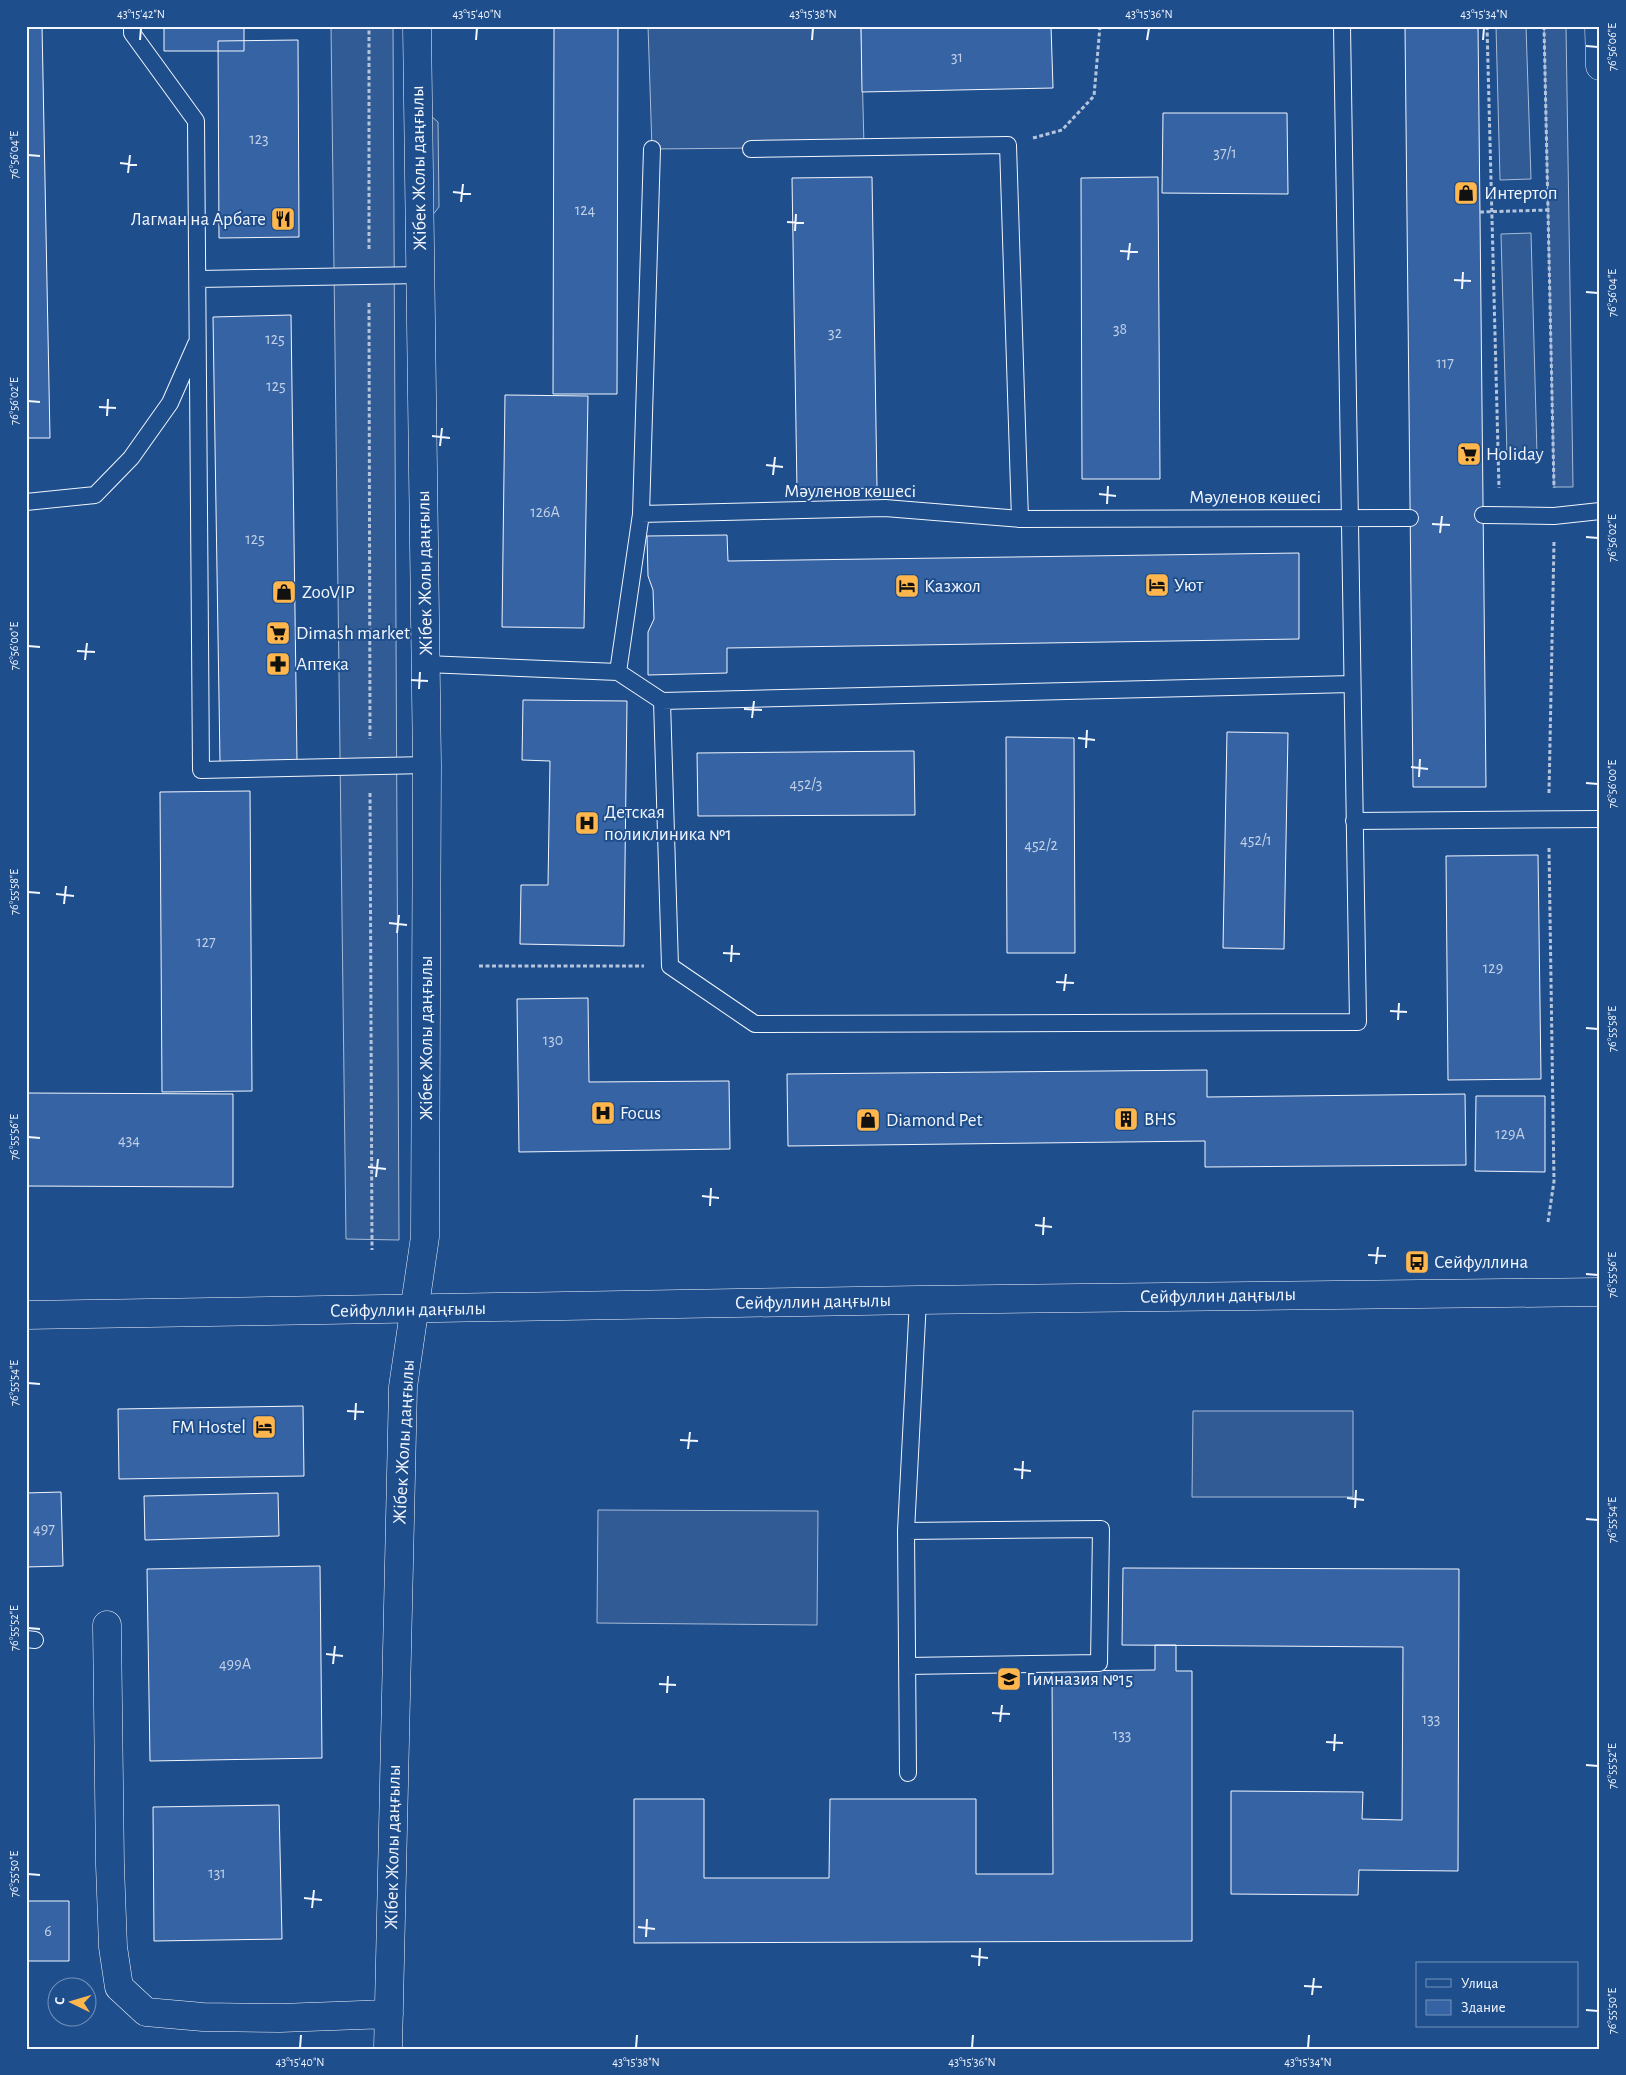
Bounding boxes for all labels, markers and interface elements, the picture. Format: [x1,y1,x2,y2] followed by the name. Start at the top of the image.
[117,8,165,20] text: 43°15'42"N
[452,8,502,20] text: 43°15'40"N
[789,8,837,20] text: 43°15'38"N
[1125,8,1173,20] text: 43°15'36"N
[1460,8,1508,20] text: 43°15'34"N
[1606,23,1618,71] text: 76°56'06"E
[951,49,963,65] house number: 31
[408,85,430,251] street label: Жібек Жолы даңғылы
[8,131,20,179] text: 76°56'04"E
[249,131,269,147] house number: 123
[1213,145,1237,161] house number: 37/1
[1453,180,1479,206] shop icon: Интертоп
[1484,184,1558,203] place label: Интертоп
[575,202,596,218] house number: 124
[270,206,296,232] restaurant icon: Лагман на Арбате
[131,210,266,229] place label: Лагман на Арбате
[1606,269,1618,317] text: 76°56'04"E
[1113,321,1127,337] house number: 38
[828,325,842,341] house number: 32
[265,331,285,347] house number: 125
[1436,355,1454,371] house number: 117
[8,377,20,425] text: 76°56'02"E
[266,378,286,394] house number: 125
[1456,441,1482,467] supermarket icon: Holiday
[1486,445,1544,464] place label: Holiday
[784,482,916,501] street label: Мәуленов көшесі
[1189,488,1321,507] street label: Мәуленов көшесі
[414,490,436,656] street label: Жібек Жолы даңғылы
[530,504,560,520] house number: 126А
[1606,514,1618,562] text: 76°56'02"E
[245,531,265,547] house number: 125
[1144,572,1170,598] hotel icon: Уют
[894,573,920,599] hotel icon: Казжол
[1174,576,1203,595] place label: Уют
[924,577,981,596] place label: Казжол
[271,579,297,605] shop icon: ZooVIP
[302,583,355,602] place label: ZooVIP
[265,620,291,646] supermarket icon: Dimash market
[8,621,20,670] text: 76°56'00"E
[296,624,410,643] place label: Dimash market
[265,651,291,677] pharmacy icon: Аптека
[296,655,349,674] place label: Аптека
[1606,759,1618,808] text: 76°56'00"E
[790,776,822,792] house number: 452/3
[604,803,732,844] place label: Детская поликлиника №1
[574,810,600,836] hospital icon: Детская поликлиника №1
[1240,832,1272,848] house number: 452/1
[1024,837,1058,853] house number: 452/2
[8,869,20,915] text: 76°55'58"E
[196,934,216,950] house number: 127
[417,955,436,1121] street label: Жібек Жолы даңғылы
[1483,960,1503,976] house number: 129
[1606,1006,1618,1052] text: 76°55'58"E
[543,1032,563,1048] house number: 130
[590,1100,616,1126] hospital icon: Focus
[620,1104,661,1123] place label: Focus
[1113,1106,1139,1132] building icon: BHS
[855,1107,881,1133] shop icon: Diamond Pet
[1144,1110,1176,1129] place label: BHS
[886,1111,982,1130] place label: Diamond Pet
[8,1114,20,1160] text: 76°55'56"E
[1495,1126,1525,1142] house number: 129А
[118,1132,140,1148] house number: 434
[1404,1249,1430,1275] bus stop icon: Сейфуллина
[1606,1252,1618,1298] text: 76°55'56"E
[1434,1253,1529,1272] place label: Сейфуллина
[1140,1285,1296,1307] street label: Сейфуллин даңғылы
[735,1291,891,1313] street label: Сейфуллин даңғылы
[330,1299,486,1321] street label: Сейфуллин даңғылы
[390,1359,418,1525] street label: Жібек Жолы даңғылы
[8,1360,20,1406] text: 76°55'54"E
[251,1414,277,1440] hotel icon: FM Hostel
[172,1418,246,1437] place label: FM Hostel
[1606,1497,1618,1543] text: 76°55'54"E
[33,1521,55,1537] house number: 497
[8,1605,20,1651] text: 76°55'52"E
[219,1656,252,1672] house number: 499А
[996,1666,1022,1692] school or university icon: Гимназия №15
[1026,1670,1133,1689] place label: Гимназия №15
[1422,1711,1440,1727] house number: 133
[1113,1727,1131,1743] house number: 133
[1606,1743,1618,1789] text: 76°55'52"E
[382,1764,404,1930] street label: Жібек Жолы даңғылы
[8,1850,20,1897] text: 76°55'50"E
[208,1865,226,1881] house number: 131
[44,1923,52,1939] house number: 6
[1416,1962,1578,2028] legend
[1461,1976,1498,1991] text: Улица
[48,1978,98,2028] north arrow
[1606,1987,1618,2034] text: 76°55'50"E
[53,1996,67,2005] text: С
[1461,2000,1506,2015] text: Здание
[275,2056,325,2068] text: 43°15'40"N
[612,2056,660,2068] text: 43°15'38"N
[948,2056,996,2068] text: 43°15'36"N
[1284,2056,1332,2068] text: 43°15'34"N

